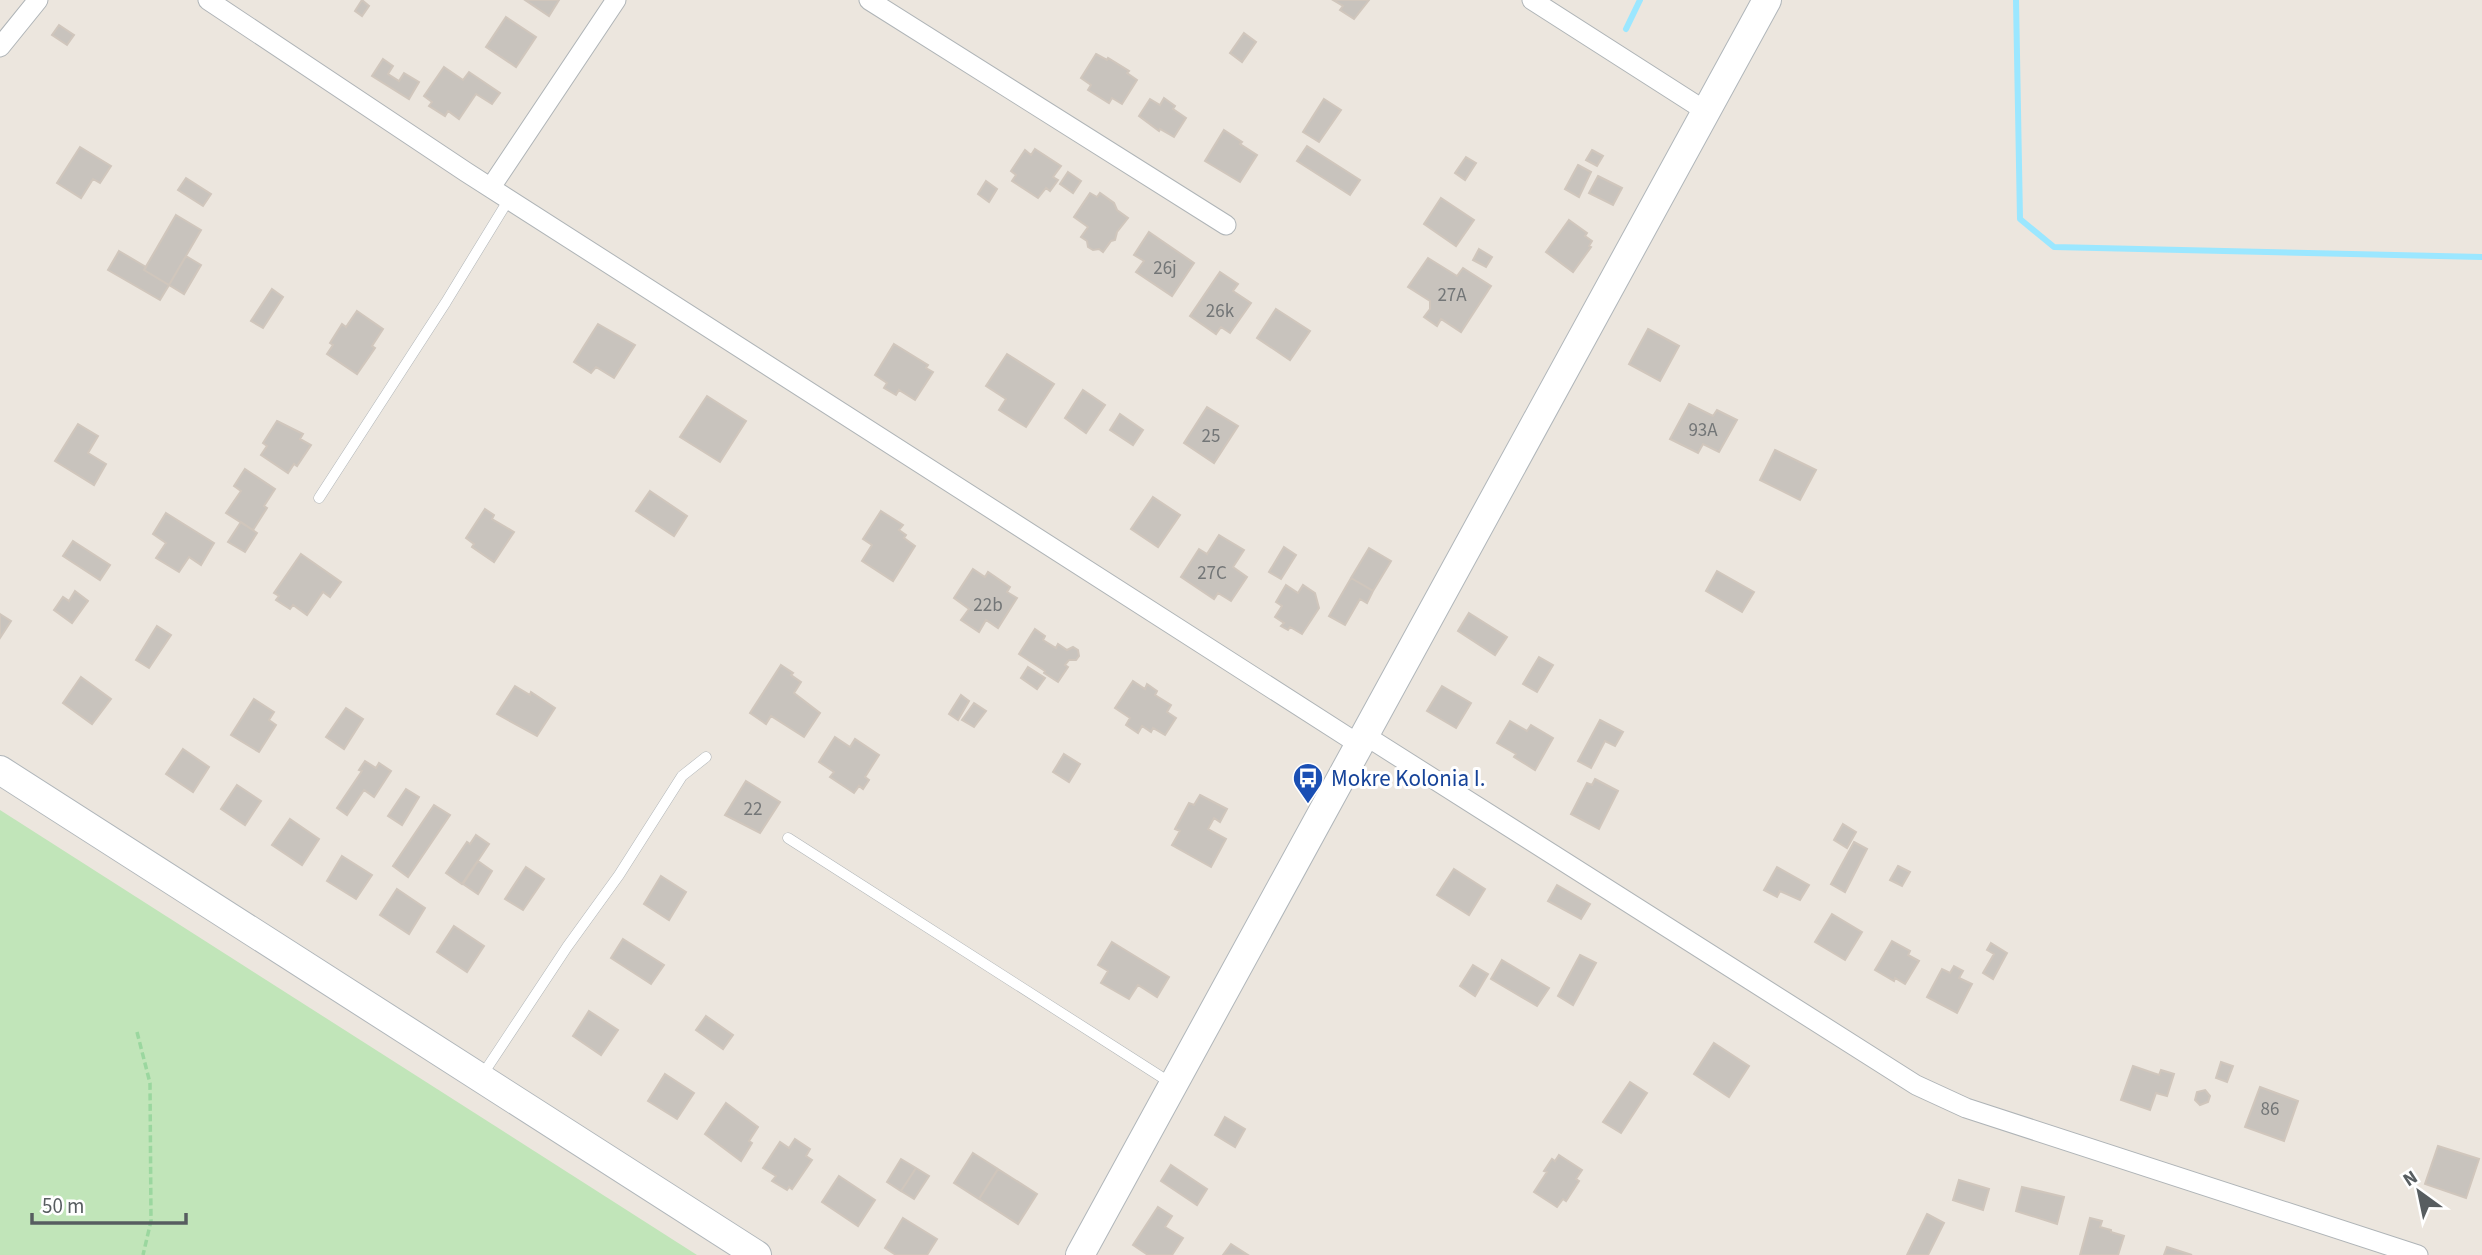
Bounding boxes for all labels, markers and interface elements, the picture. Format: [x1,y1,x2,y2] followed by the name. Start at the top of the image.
[1153,255,1177,282] house number: 26j
[1437,282,1467,309] house number: 27A
[1206,298,1235,325] house number: 26k
[1688,417,1718,444] house number: 93A
[1202,423,1220,450] house number: 25
[1197,560,1227,587] house number: 27C
[973,592,1003,619] house number: 22b
[1291,761,1325,805] bus stop icon: Mokre Kolonia I.
[1331,762,1485,795] place label: Mokre Kolonia I.
[744,796,762,823] house number: 22
[2261,1096,2279,1123] house number: 86
[2384,1157,2454,1227] north arrow
[2398,1164,2423,1194] text: N
[32,1182,186,1226] scale bar
[42,1191,84,1221] text: 50 m

